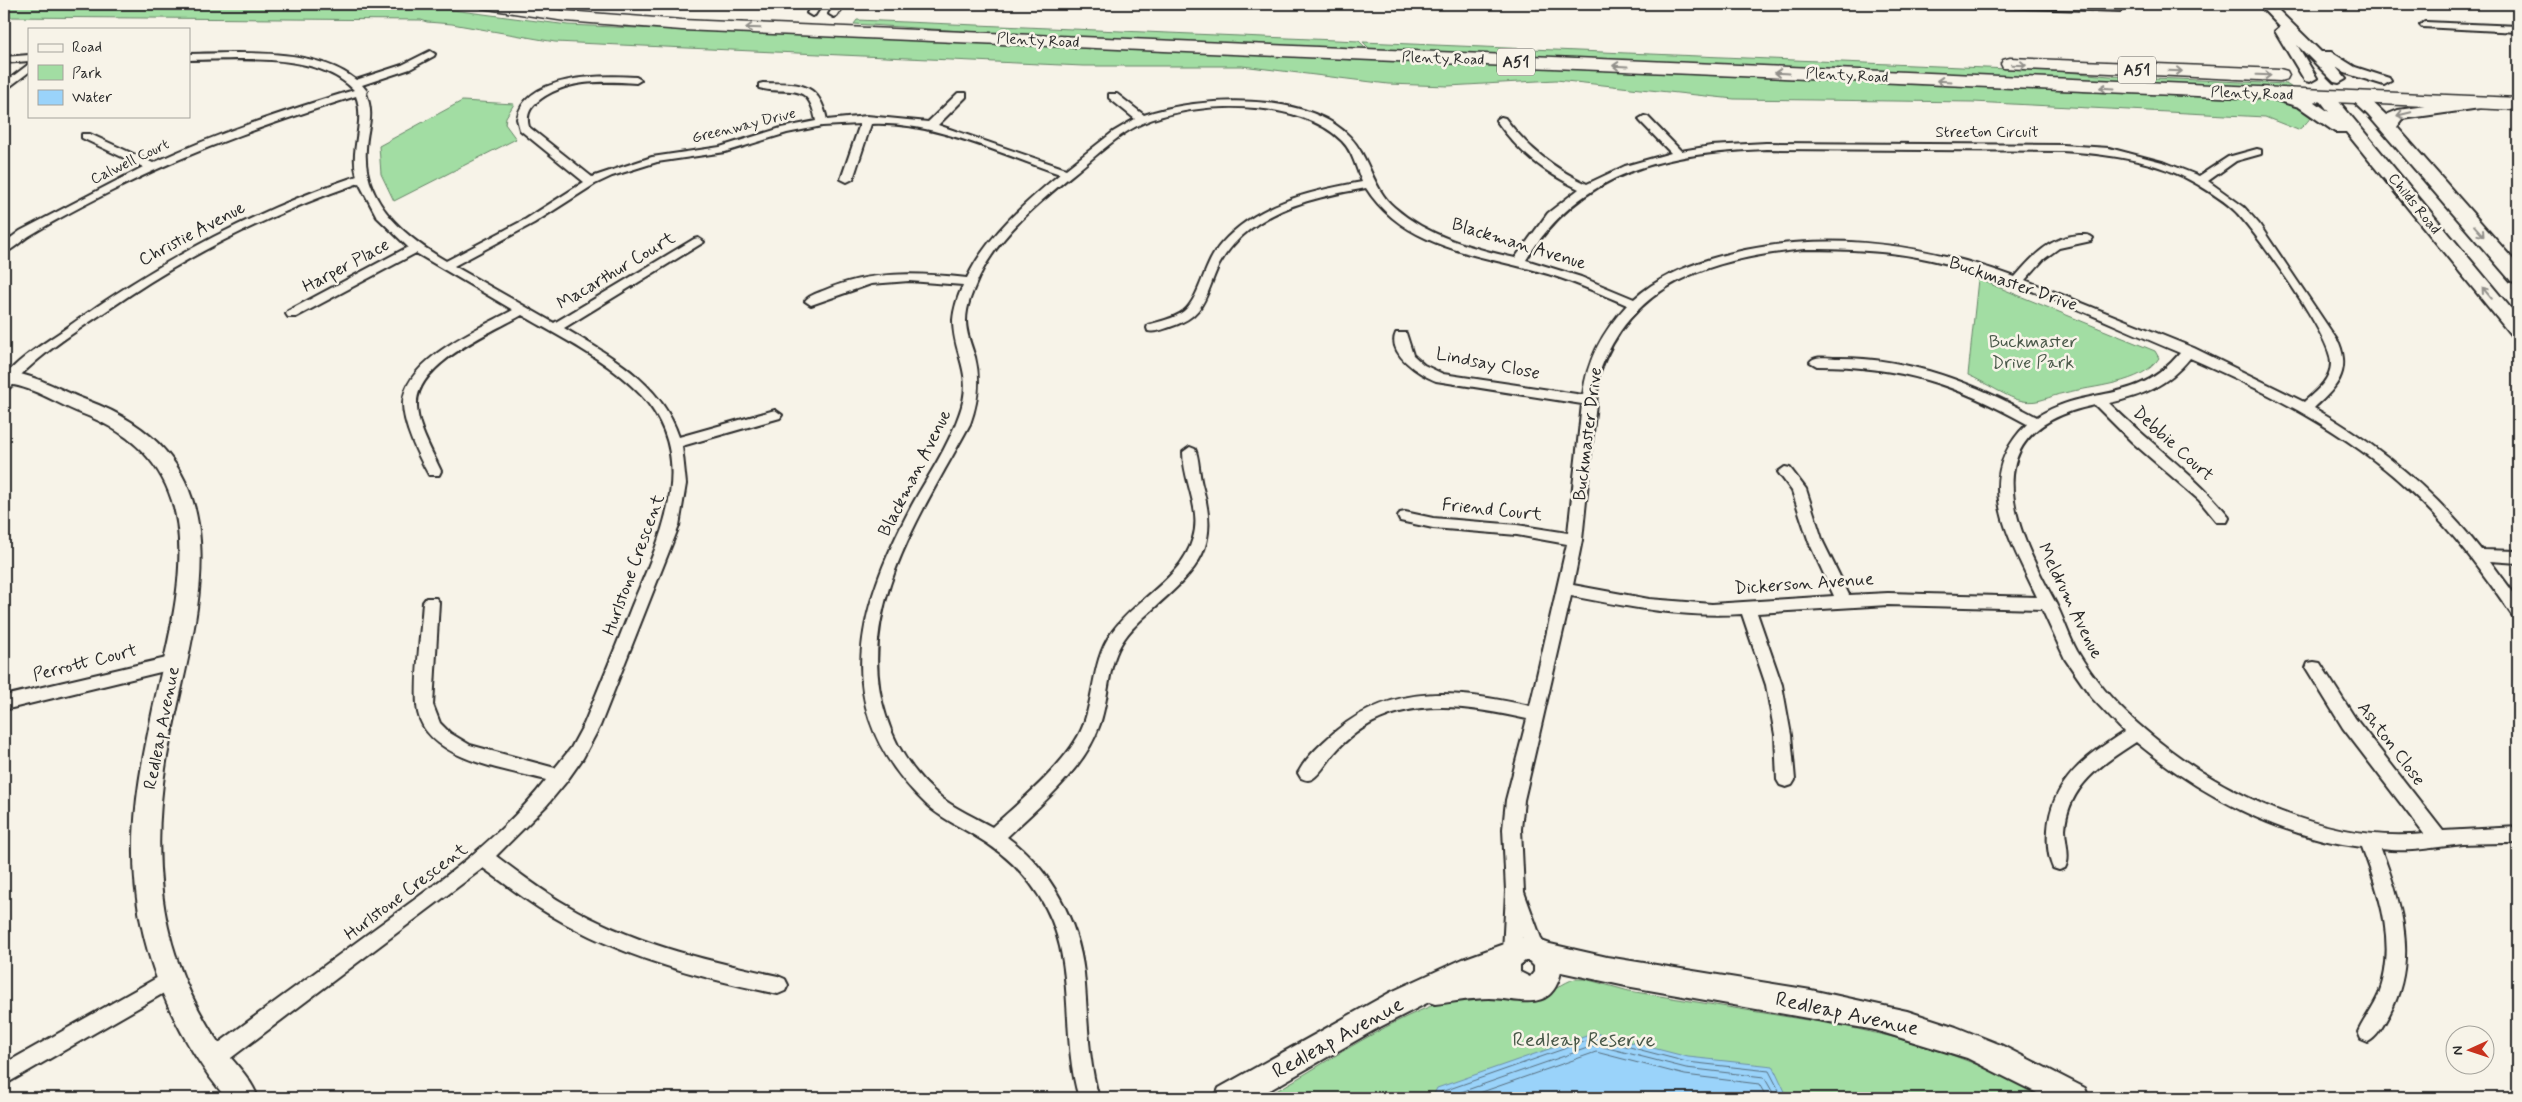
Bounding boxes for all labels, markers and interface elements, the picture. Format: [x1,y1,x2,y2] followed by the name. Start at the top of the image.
[746,23,762,32] one-way arrow
[28,28,190,118] legend
[996,29,1080,53] street label: Plenty Road
[72,38,102,58] text: Road
[1401,48,1485,70] street label: Plenty Road
[1497,48,1535,76] road number: A51
[2118,56,2156,84] road number: A51
[2011,60,2027,69] one-way arrow
[1612,62,1628,71] one-way arrow
[72,64,102,84] text: Park
[1805,64,1889,88] street label: Plenty Road
[2166,67,2182,76] one-way arrow
[1774,69,1790,78] one-way arrow
[2256,70,2272,80] one-way arrow
[1937,76,1953,85] one-way arrow
[2099,83,2115,92] one-way arrow
[2210,83,2294,105] street label: Plenty Road
[72,88,112,108] text: Water
[690,103,798,149] street label: Greenway Drive
[2397,110,2413,119] one-way arrow
[1936,123,2038,143] street label: Streeton Circuit
[87,134,173,190] street label: Calwell Court
[2383,169,2445,239] street label: Childs Road
[134,196,250,272] street label: Christie Avenue
[1449,212,1589,276] street label: Blackman Avenue
[2473,225,2484,238] one-way arrow
[552,226,680,316] street label: Macarthur Court
[298,233,394,299] street label: Harper Place
[1946,251,2080,317] street label: Buckmaster Drive
[2482,287,2493,300] one-way arrow
[1989,330,2078,375] park label: Buckmaster Drive Park
[1434,342,1542,386] street label: Lindsay Close
[1568,366,1608,502] street label: Buckmaster Drive
[2127,401,2219,487] street label: Debbie Court
[873,405,957,541] street label: Blackman Avenue
[597,491,671,639] street label: Hurlstone Crescent
[1441,493,1544,527] street label: Friend Court
[2032,539,2108,663] street label: Meldrum Avenue
[1733,567,1875,601] street label: Dickerson Avenue
[30,638,140,688] street label: Perrott Court
[138,664,186,792] street label: Redleap Avenue
[2351,697,2431,791] street label: Ashton Close
[339,837,473,946] street label: Hurlstone Crescent
[1773,985,1921,1043] street label: Redleap Avenue
[1267,990,1409,1086] street label: Redleap Avenue
[2444,1024,2494,1074] north arrow
[1512,1026,1656,1054] park label: Redleap Reserve
[2449,1045,2467,1056] text: N

